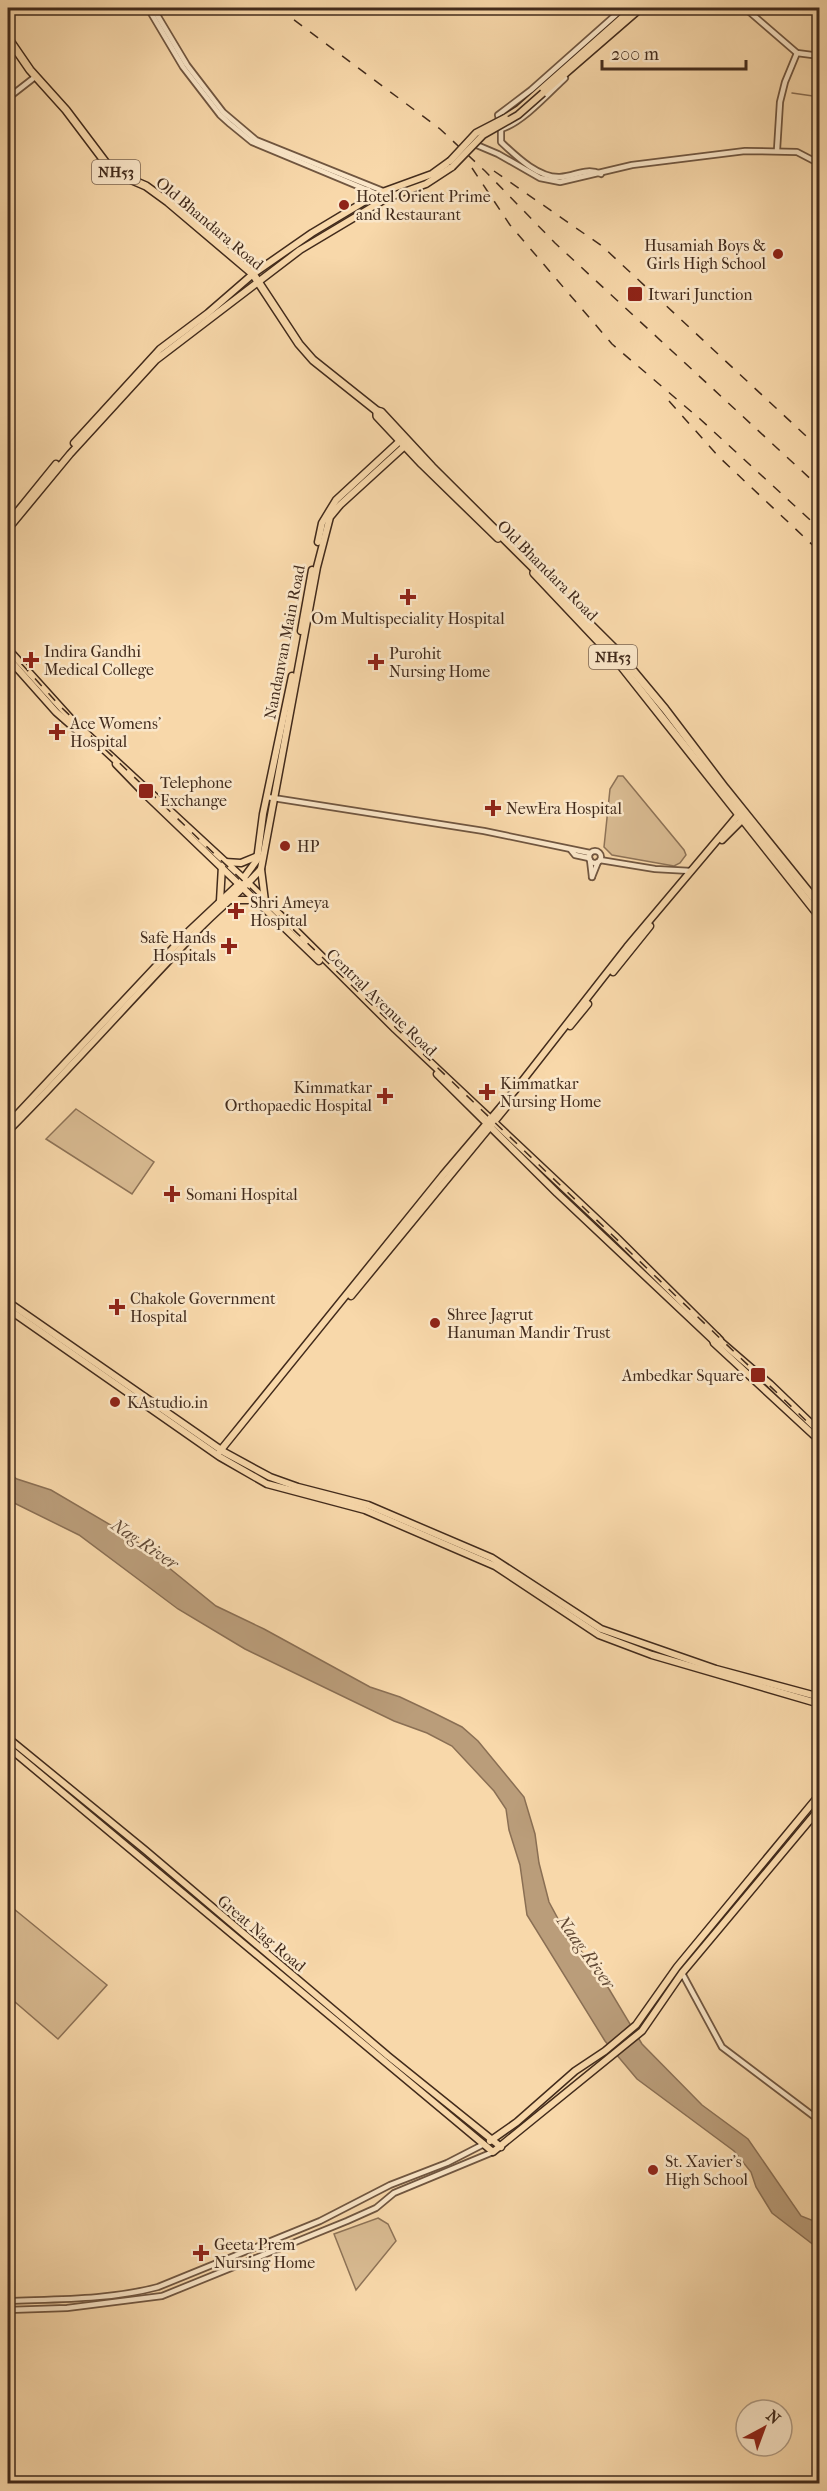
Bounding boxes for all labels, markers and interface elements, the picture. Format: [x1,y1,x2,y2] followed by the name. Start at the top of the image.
[602,33,746,71] scale bar
[611,44,659,65] text: 200 m
[92,160,140,184] road number: NH53
[152,173,268,274] street label: Old Bhandara Road
[356,187,491,224] place label: Hotel Orient Prime and Restaurant
[337,198,351,212] marker: Hotel Orient Prime and Restaurant
[644,236,767,273] place label: Husamiah Boys & Girls High School
[771,247,785,261] marker: Husamiah Boys & Girls High School
[626,285,644,303] marker: Itwari Junction
[648,285,753,304] place label: Itwari Junction
[493,516,602,625] street label: Old Bhandara Road
[260,563,309,721] street label: Nandanvan Main Road
[399,588,417,606] marker: Om Multispeciality Hospital
[311,609,505,628] place label: Om Multispeciality Hospital
[44,642,154,679] place label: Indira Gandhi Medical College
[389,644,490,681] place label: Purohit Nursing Home
[589,645,637,669] road number: NH53
[22,651,40,669] marker: Indira Gandhi Medical College
[367,653,385,671] marker: Purohit Nursing Home
[69,714,161,751] place label: Ace Womens' Hospital
[48,723,66,741] marker: Ace Womens' Hospital
[160,773,232,810] place label: Telephone Exchange
[137,782,155,800] marker: Telephone Exchange
[484,799,502,817] marker: NewEra Hospital
[506,799,623,818] place label: NewEra Hospital
[297,837,320,856] place label: HP
[278,839,292,853] marker: HP
[250,893,330,930] place label: Shri Ameya Hospital
[227,902,245,920] marker: Shri Ameya Hospital
[140,928,216,965] place label: Safe Hands Hospitals
[220,937,238,955] marker: Safe Hands Hospitals
[322,945,441,1060] street label: Central Avenue Road
[500,1074,601,1111] place label: Kimmatkar Nursing Home
[225,1078,373,1115] place label: Kimmatkar Orthopaedic Hospital
[478,1083,496,1101] marker: Kimmatkar Nursing Home
[376,1087,394,1105] marker: Kimmatkar Orthopaedic Hospital
[163,1185,181,1203] marker: Somani Hospital
[186,1185,298,1204] place label: Somani Hospital
[130,1289,276,1326] place label: Chakole Government Hospital
[108,1298,126,1316] marker: Chakole Government Hospital
[447,1305,611,1342] place label: Shree Jagrut Hanuman Mandir Trust
[428,1316,442,1330] marker: Shree Jagrut Hanuman Mandir Trust
[621,1366,744,1385] place label: Ambedkar Square
[749,1366,767,1384] marker: Ambedkar Square
[127,1393,209,1412] place label: KAstudio.in
[108,1395,122,1409] marker: KAstudio.in
[106,1514,184,1576] water label: Nag River
[214,1891,310,1976] street label: Great Nag Road
[551,1911,620,1995] water label: Naag River
[665,2152,749,2189] place label: St. Xavier's High School
[646,2163,660,2177] marker: St. Xavier's High School
[214,2235,315,2272] place label: Geeta Prem Nursing Home
[192,2244,210,2262] marker: Geeta Prem Nursing Home
[734,2398,794,2458] north arrow
[763,2406,785,2429] text: N

